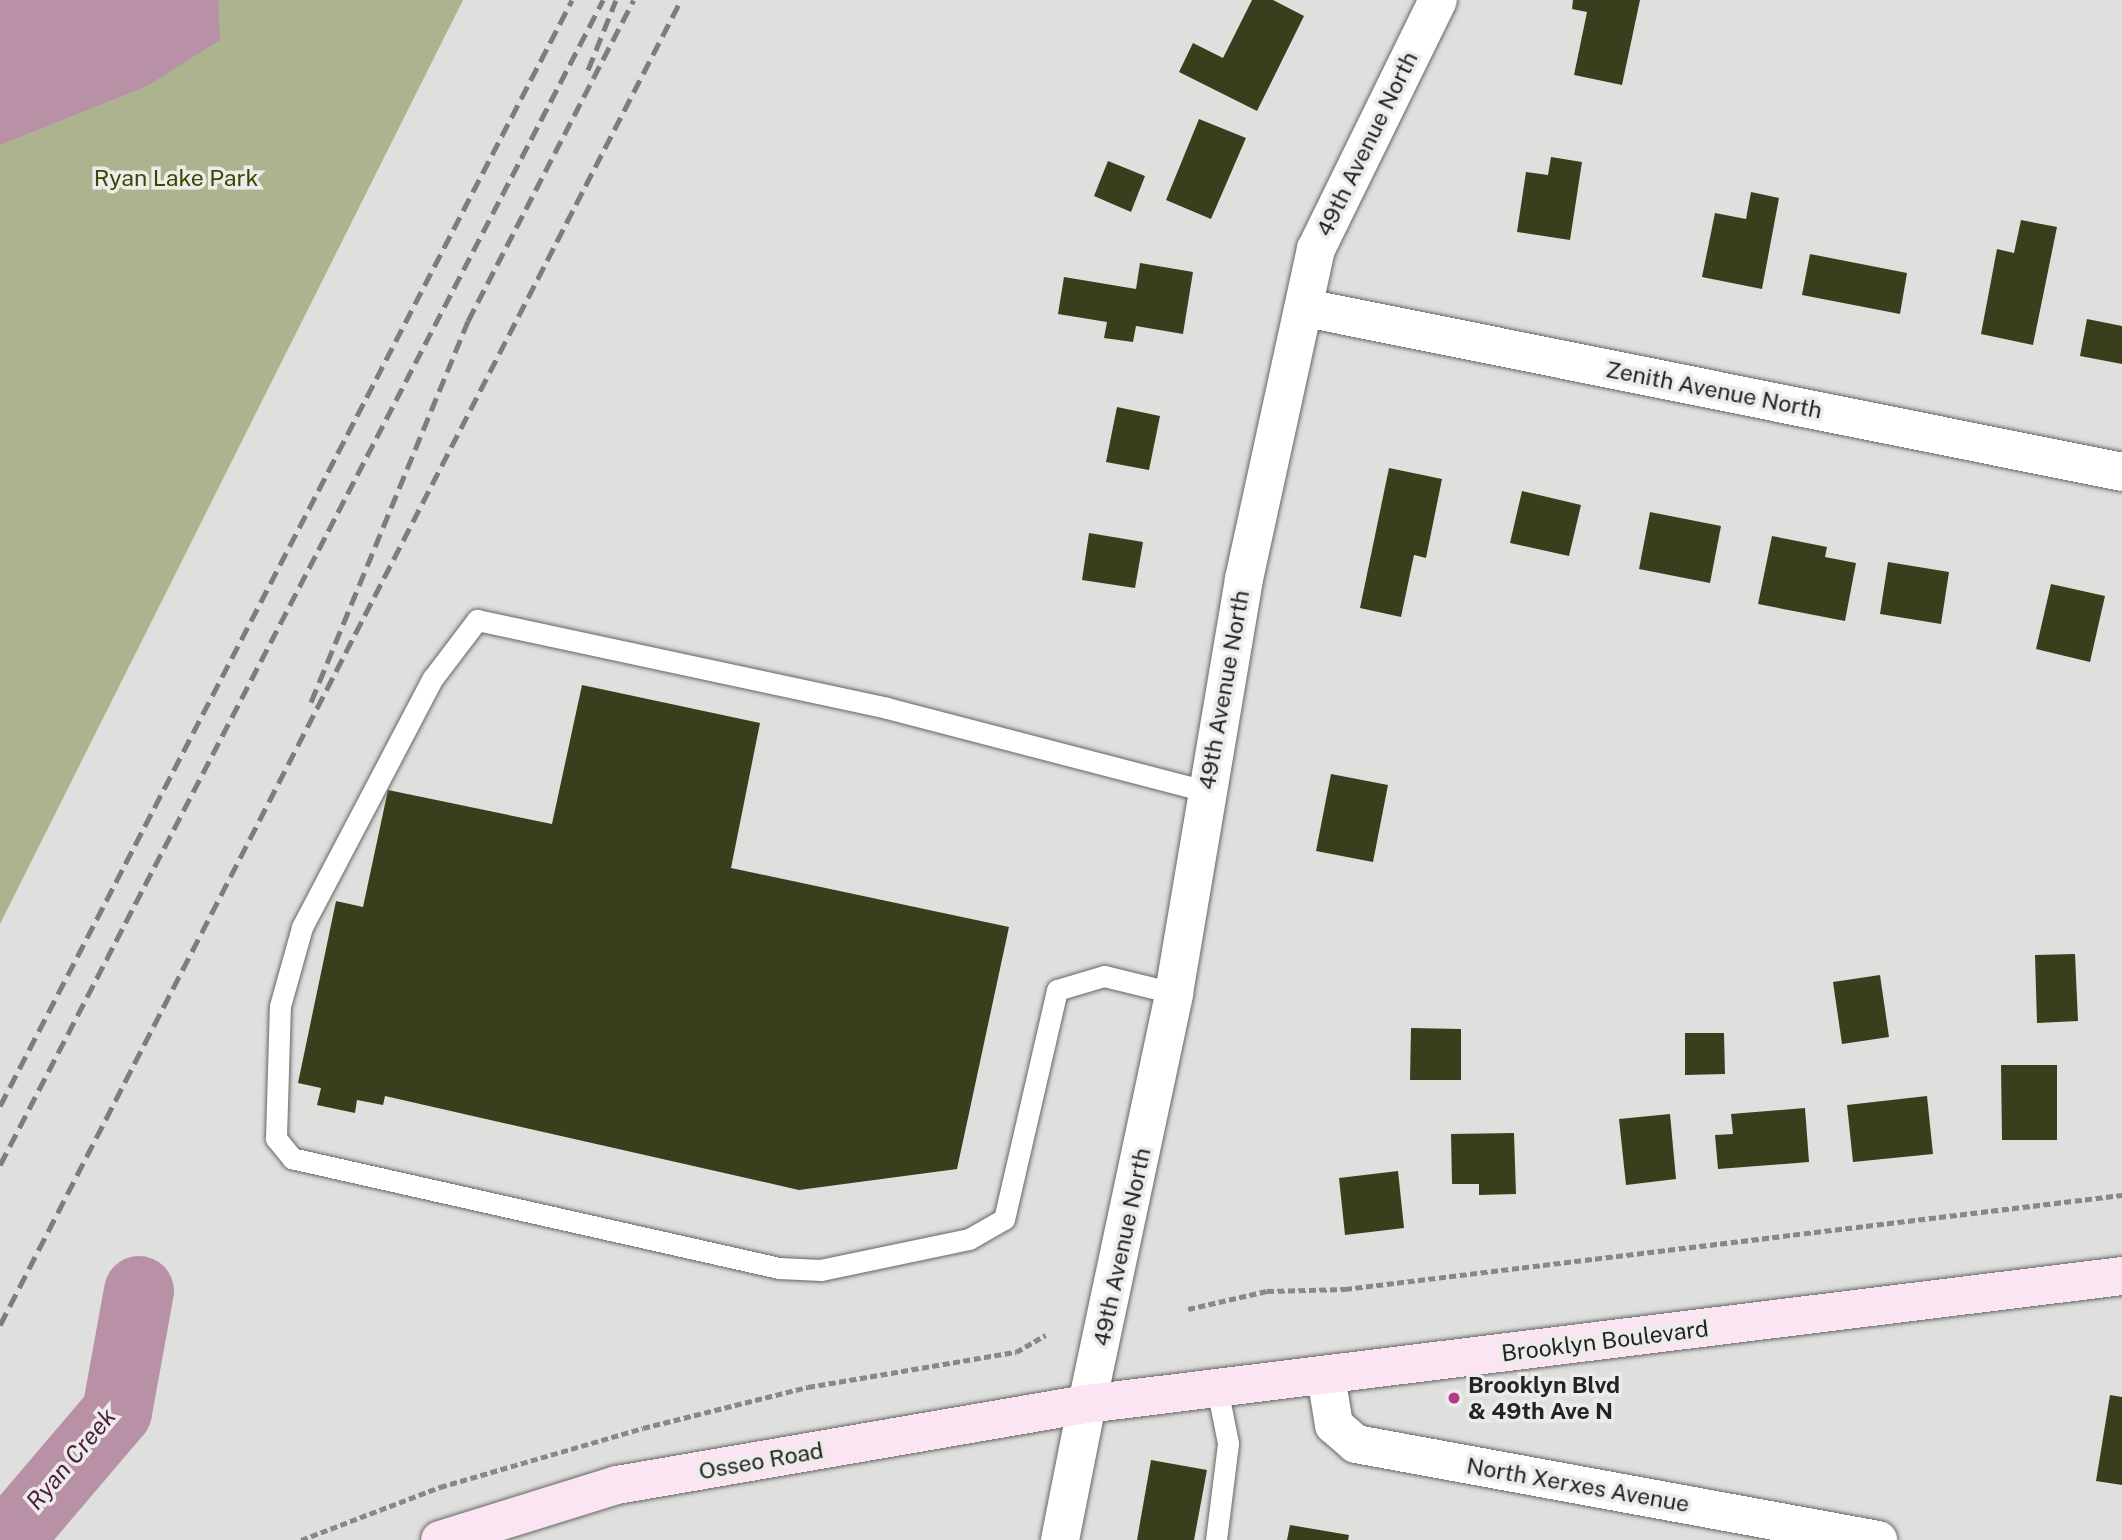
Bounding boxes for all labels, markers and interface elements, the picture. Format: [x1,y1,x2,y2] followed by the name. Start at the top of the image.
[1310,47,1424,241] street label: 49th Avenue North
[94,164,258,192] park label: Ryan Lake Park
[1604,355,1824,425] street label: Zenith Avenue North
[1193,588,1255,792] street label: 49th Avenue North
[1087,1145,1157,1349] street label: 49th Avenue North
[1500,1315,1710,1367] street label: Brooklyn Boulevard
[1468,1371,1620,1425] place label: Brooklyn Blvd & 49th Ave N
[1446,1390,1462,1406] marker: Brooklyn Blvd & 49th Ave N
[20,1402,122,1516] water label: Ryan Creek
[697,1436,825,1486] street label: Osseo Road
[1464,1452,1692,1518] street label: North Xerxes Avenue

